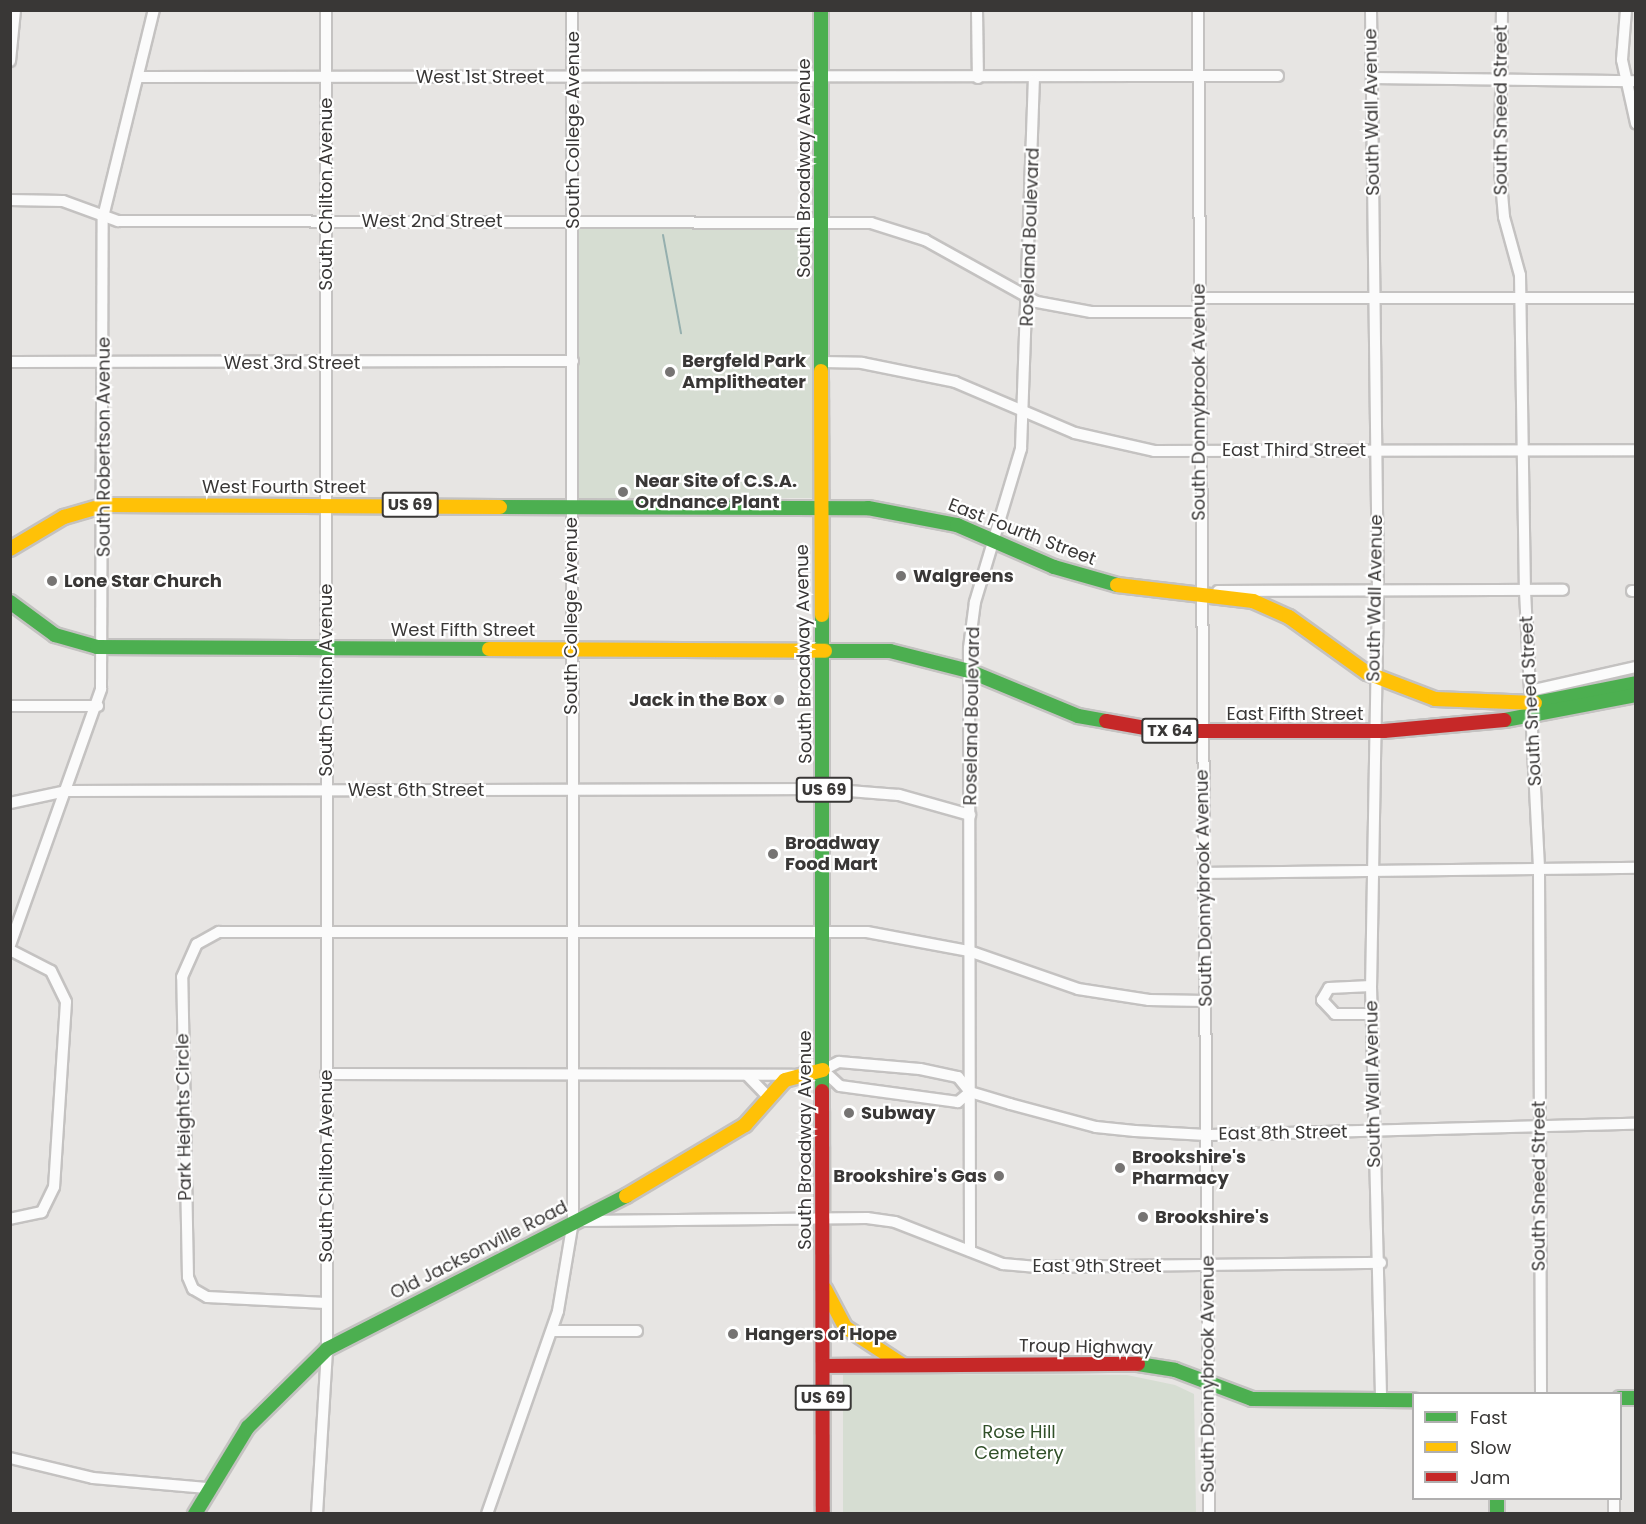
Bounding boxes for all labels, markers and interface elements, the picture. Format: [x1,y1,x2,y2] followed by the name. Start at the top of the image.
[1490,25,1512,195] street label: South Sneed Street
[1360,28,1384,196] street label: South Wall Avenue
[562,31,584,229] street label: South College Avenue
[793,58,815,278] street label: South Broadway Avenue
[416,66,544,88] street label: West 1st Street
[315,98,337,290] street label: South Chilton Avenue
[1016,147,1044,327] street label: Roseland Boulevard
[361,210,503,232] street label: West 2nd Street
[1188,283,1210,521] street label: South Donnybrook Avenue
[93,337,115,557] street label: South Robertson Avenue
[682,351,806,394] place label: Bergfeld Park Amplitheater
[224,352,360,374] street label: West 3rd Street
[663,365,677,379] marker: Bergfeld Park Amplitheater
[1222,439,1366,461] street label: East Third Street
[635,471,797,514] place label: Near Site of C.S.A. Ordnance Plant
[202,476,366,498] street label: West Fourth Street
[616,485,630,499] marker: Near Site of C.S.A. Ordnance Plant
[382,492,438,518] road number: US 69
[945,494,1099,570] street label: East Fourth Street
[1363,514,1387,682] street label: South Wall Avenue
[560,517,582,715] street label: South College Avenue
[791,544,817,764] street label: South Broadway Avenue
[913,565,1014,587] place label: Walgreens
[894,569,908,583] marker: Walgreens
[64,570,222,592] place label: Lone Star Church
[45,574,59,588] marker: Lone Star Church
[315,584,337,776] street label: South Chilton Avenue
[1516,615,1546,787] street label: South Sneed Street
[391,619,535,641] street label: West Fifth Street
[960,626,984,806] street label: Roseland Boulevard
[629,689,767,711] place label: Jack in the Box
[772,693,786,707] marker: Jack in the Box
[1226,703,1364,725] street label: East Fifth Street
[1140,718,1200,744] road number: TX 64
[1191,769,1217,1007] street label: South Donnybrook Avenue
[796,777,852,803] road number: US 69
[348,779,484,801] street label: West 6th Street
[785,833,880,876] place label: Broadway Food Mart
[766,847,780,861] marker: Broadway Food Mart
[1361,1000,1385,1168] street label: South Wall Avenue
[794,1030,816,1250] street label: South Broadway Avenue
[172,1033,196,1201] street label: Park Heights Circle
[315,1070,337,1262] street label: South Chilton Avenue
[1528,1101,1550,1271] street label: South Sneed Street
[861,1102,936,1124] place label: Subway
[842,1106,856,1120] marker: Subway
[1218,1121,1348,1145] street label: East 8th Street
[1132,1147,1246,1190] place label: Brookshire's Pharmacy
[1113,1161,1127,1175] marker: Brookshire's Pharmacy
[833,1165,987,1187] place label: Brookshire's Gas
[992,1169,1006,1183] marker: Brookshire's Gas
[387,1196,571,1304] street label: Old Jacksonville Road
[1155,1206,1269,1228] place label: Brookshire's
[1136,1210,1150,1224] marker: Brookshire's
[1032,1255,1162,1277] street label: East 9th Street
[1197,1255,1219,1493] street label: South Donnybrook Avenue
[745,1323,897,1345] place label: Hangers of Hope
[726,1327,740,1341] marker: Hangers of Hope
[1019,1335,1153,1359] street label: Troup Highway
[794,1385,852,1411] road number: US 69
[1412,1392,1622,1500] legend
[1470,1405,1507,1430] text: Fast
[974,1422,1064,1464] park label: Rose Hill Cemetery
[1470,1435,1511,1460] text: Slow
[1470,1465,1510,1490] text: Jam

